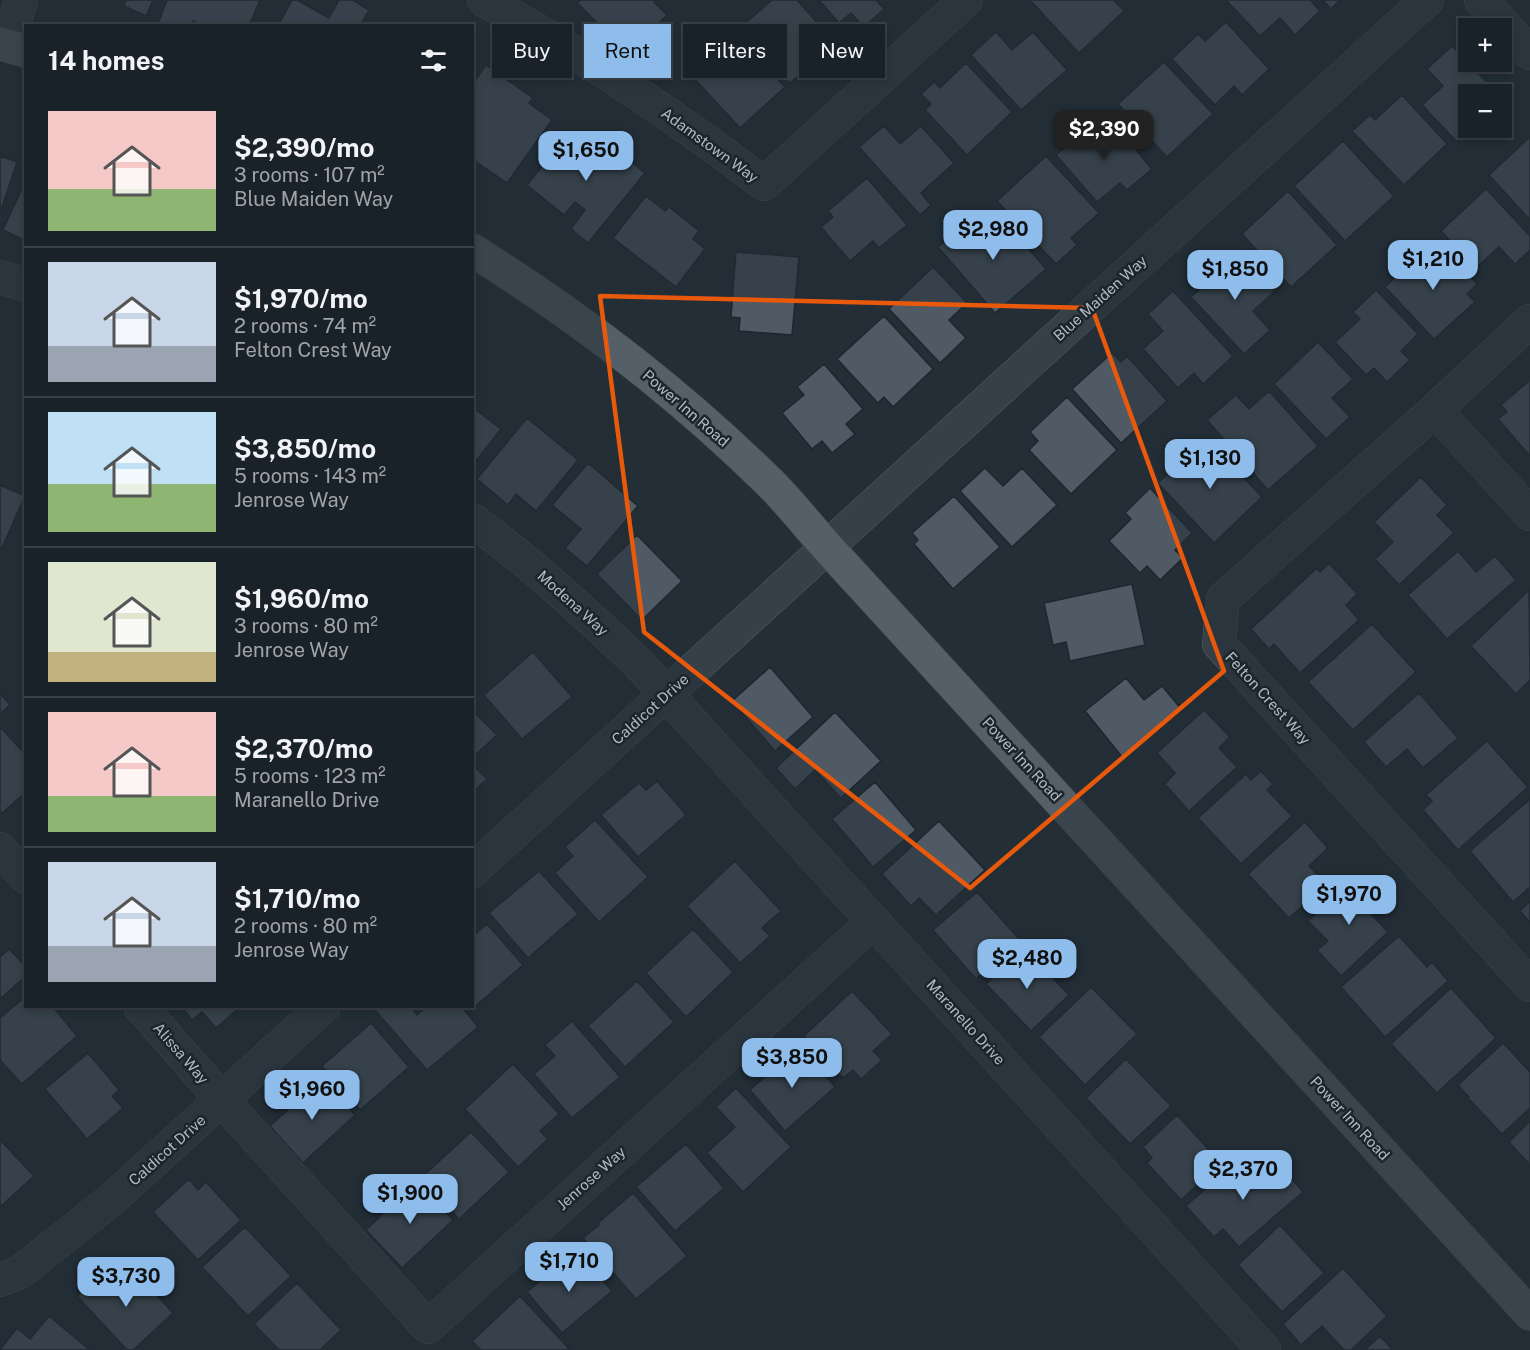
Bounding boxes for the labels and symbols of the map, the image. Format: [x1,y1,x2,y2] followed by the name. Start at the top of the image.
[658,104,762,186] street label: Adamstown Way
[1055,110,1153,161] pin: $2,390
[537,131,635,182] pin: $1,650
[944,210,1042,261] pin: $2,980
[1384,240,1482,291] pin: $1,210
[1186,250,1284,301] pin: $1,850
[1050,252,1150,344] street label: Blue Maiden Way
[640,366,732,450] street label: Power Inn Road
[1161,439,1259,490] pin: $1,130
[534,567,612,639] street label: Modena Way
[1222,648,1314,748] street label: Felton Crest Way
[608,670,692,748] street label: Caldicot Drive
[979,714,1065,804] street label: Power Inn Road
[1300,875,1398,926] pin: $1,970
[978,939,1076,990] pin: $2,480
[923,976,1009,1068] street label: Maranello Drive
[150,1019,212,1087] street label: Alissa Way
[743,1038,841,1089] pin: $3,850
[263,1070,361,1121] pin: $1,960
[1307,1073,1393,1163] street label: Power Inn Road
[125,1111,209,1189] street label: Caldicot Drive
[553,1143,629,1213] street label: Jenrose Way
[1194,1150,1292,1201] pin: $2,370
[361,1174,459,1225] pin: $1,900
[520,1242,618,1293] pin: $1,710
[77,1257,175,1308] pin: $3,730

